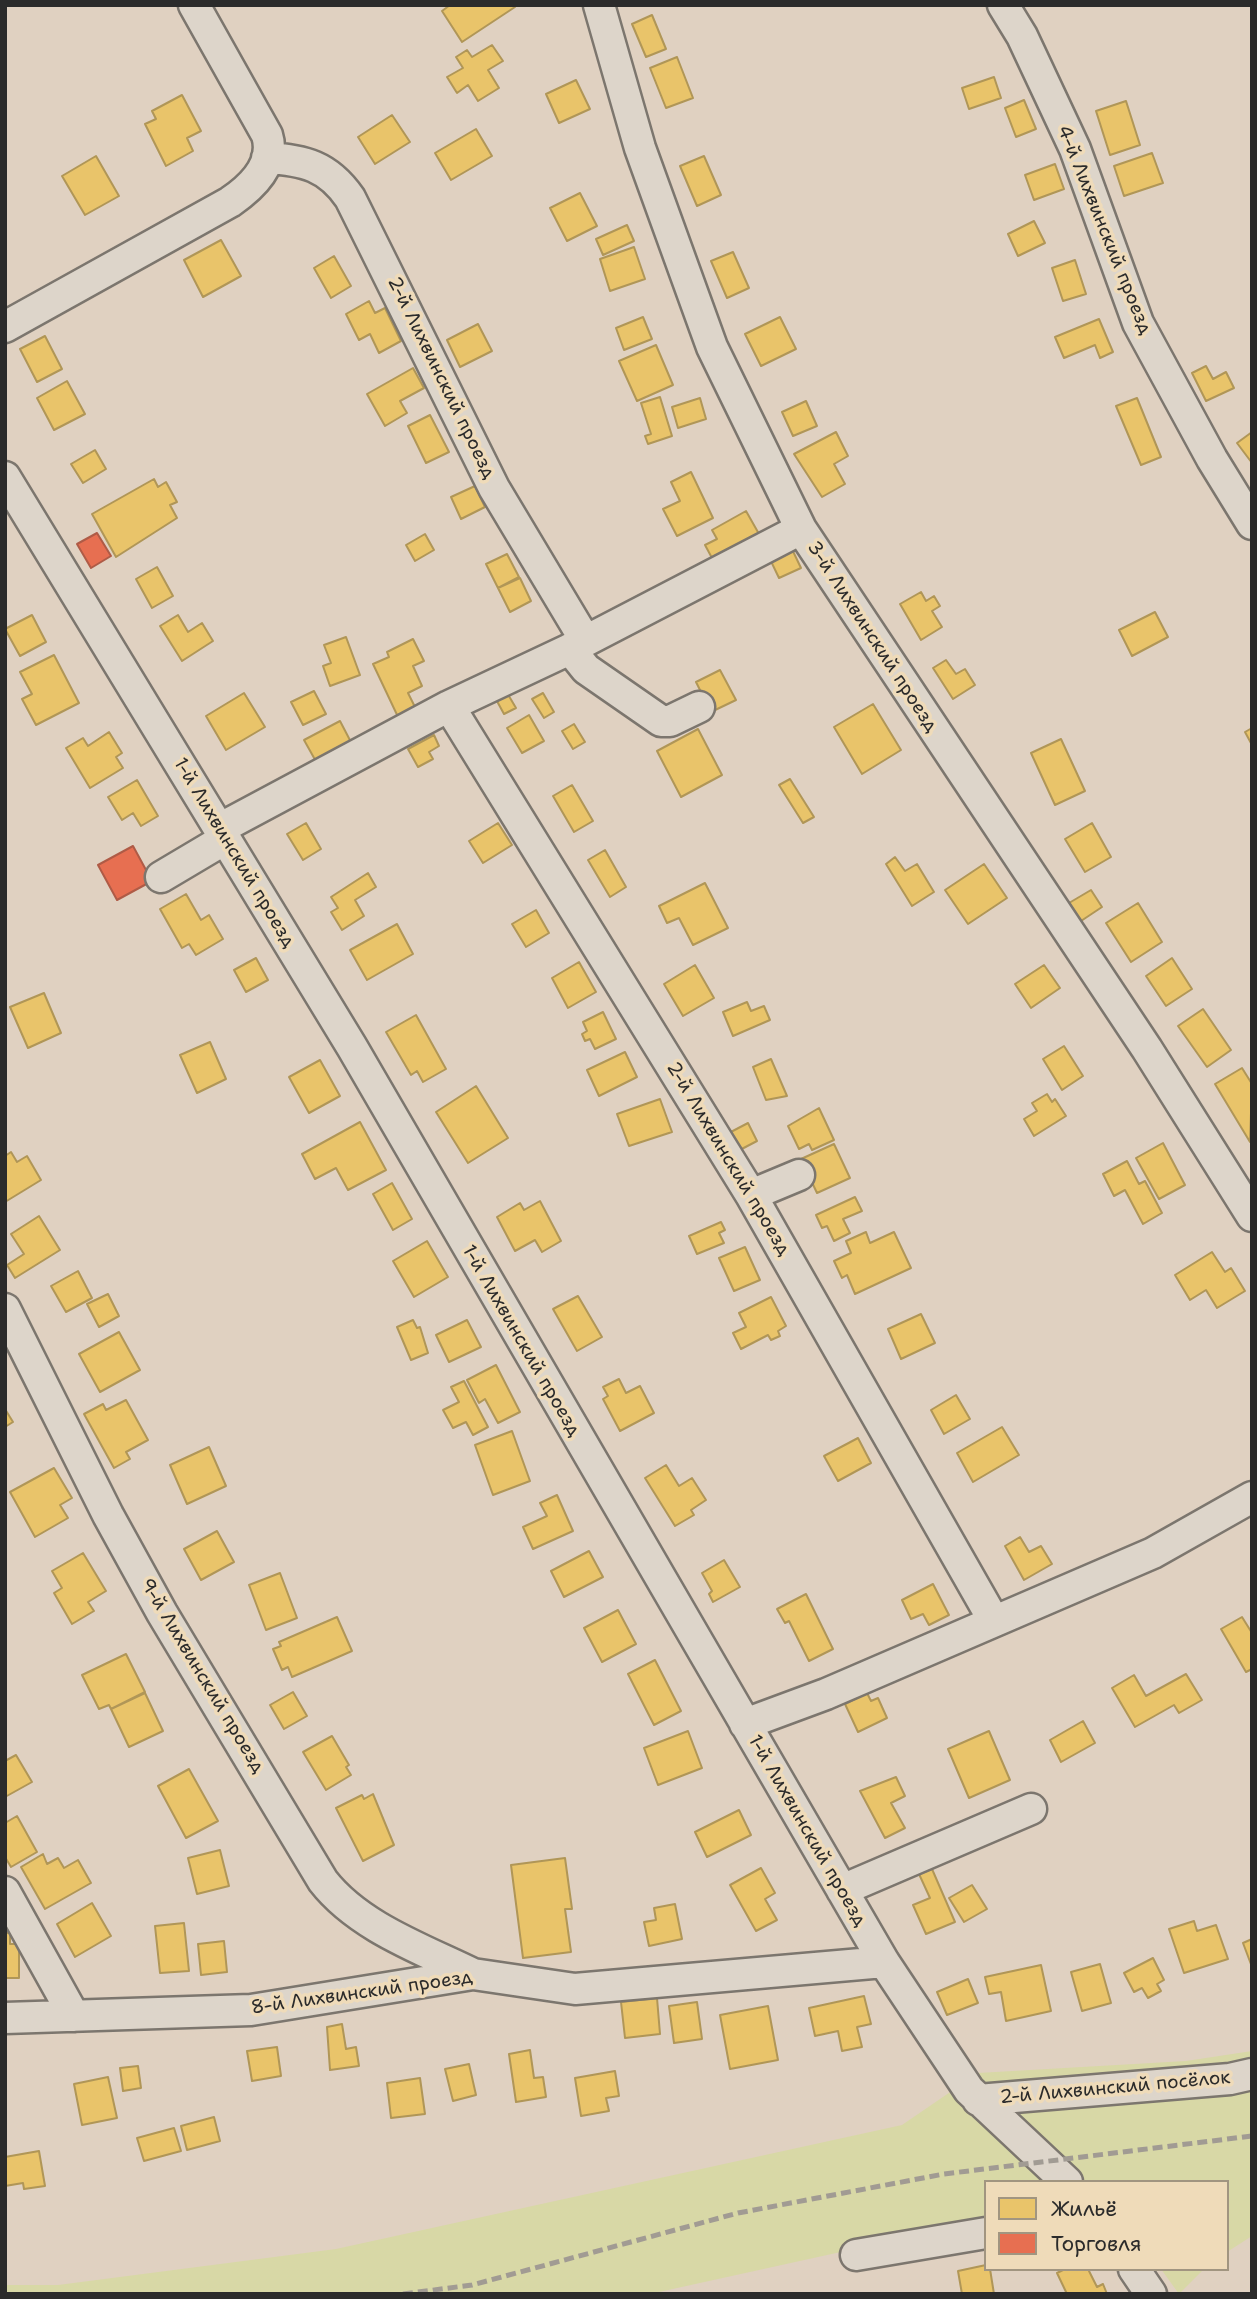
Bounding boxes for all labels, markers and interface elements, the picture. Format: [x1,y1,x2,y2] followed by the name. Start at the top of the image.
[1052,122,1156,338] street label: 4-й Лихвинский проезд
[382,273,500,483] street label: 2-й Лихвинский проезд
[802,537,942,737] street label: 3-й Лихвинский проезд
[168,754,300,952] street label: 1-й Лихвинский проезд
[661,1058,795,1260] street label: 2-й Лихвинский проезд
[457,1241,585,1441] street label: 1-й Лихвинский проезд
[135,1574,269,1778] street label: 9-й Лихвинский проезд
[743,1731,871,1931] street label: 1-й Лихвинский проезд
[250,1966,474,2020] street label: 8-й Лихвинский проезд
[999,2067,1231,2109] street label: 2-й Лихвинский посёлок
[984,2180,1229,2271] legend
[1051,2195,1117,2223] text: Жильё
[1051,2230,1141,2258] text: Торговля

